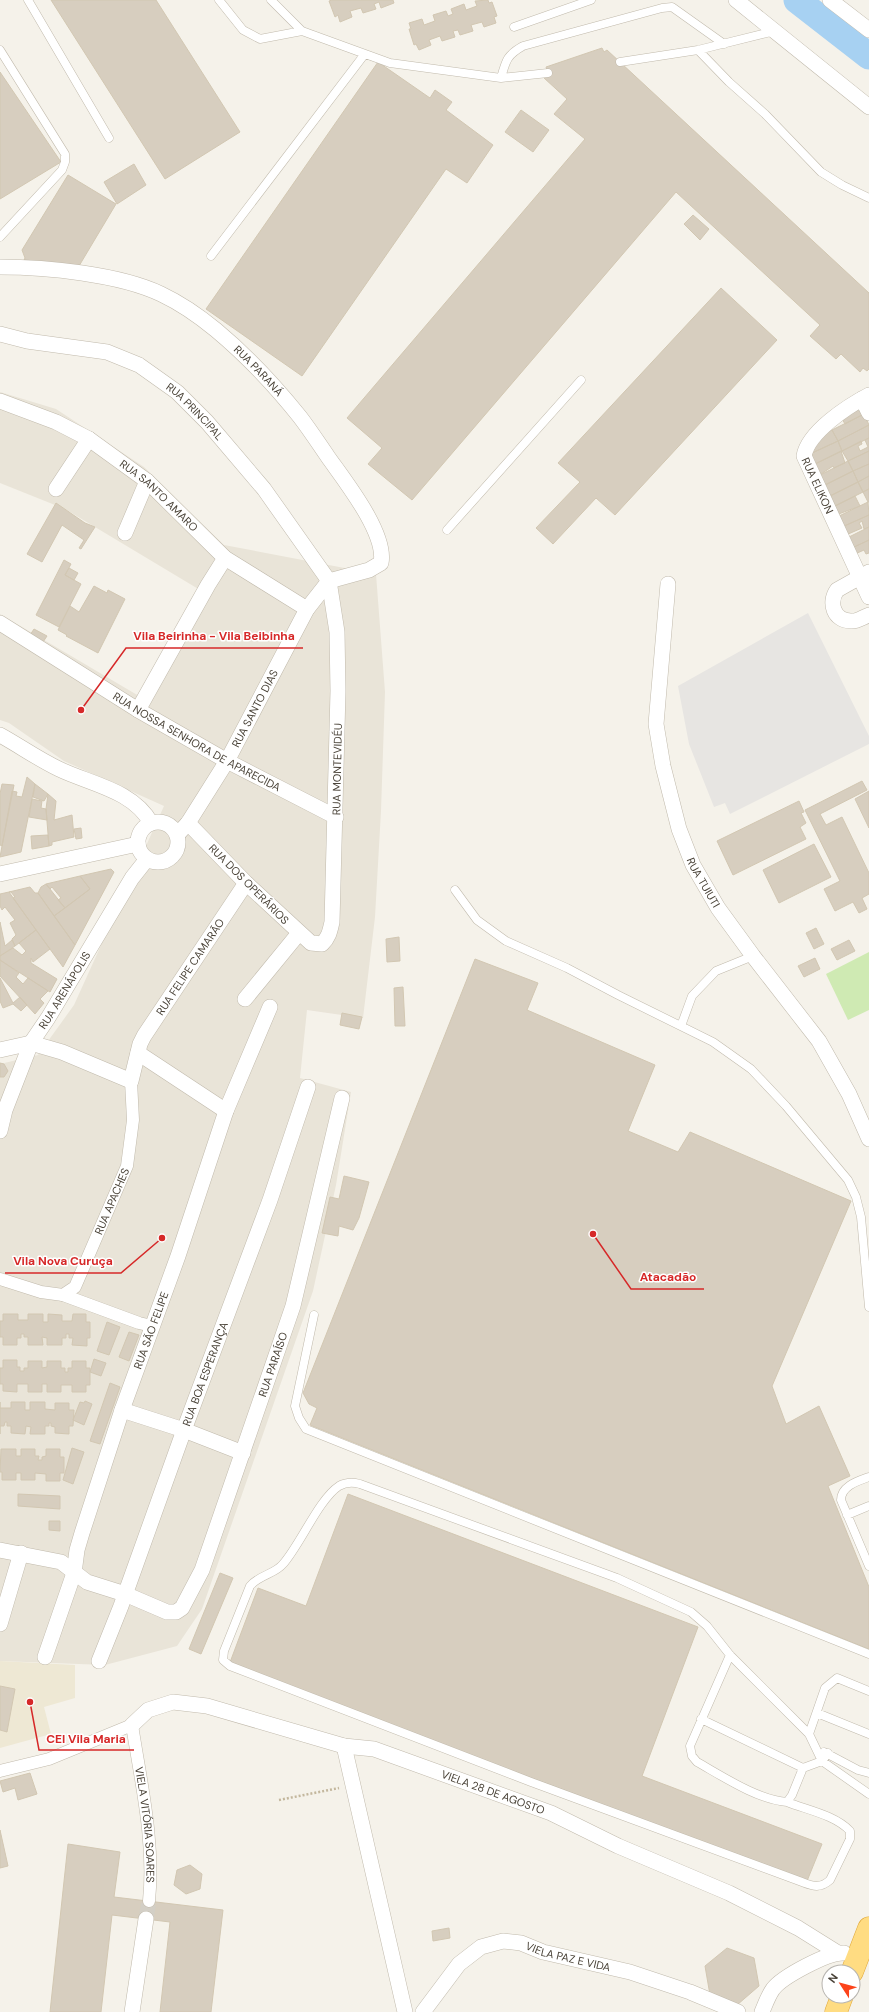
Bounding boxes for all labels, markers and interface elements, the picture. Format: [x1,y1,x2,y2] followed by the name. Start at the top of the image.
[231,342,286,399] street label: RUA PARANÁ
[163,380,227,443] street label: RUA PRINCIPAL
[799,455,837,516] street label: RUA ELIKON
[117,456,201,534] street label: RUA SANTO AMARO
[126,624,303,648] callout: Vila Beirinha - Vila Beibinha
[133,628,295,644] text: Vila Beirinha - Vila Beibinha
[228,667,281,750] street label: RUA SANTO DIAS
[110,689,283,794] street label: RUA NOSSA SENHORA DE APARECIDA
[329,723,345,815] street label: RUA MONTEVIDÉU
[206,841,292,927] street label: RUA DOS OPERÁRIOS
[684,855,723,910] street label: RUA TUIUTI
[153,916,227,1018] street label: RUA FELIPE CAMARÃO
[36,949,93,1032] street label: RUA ARENÁPOLIS
[91,1166,132,1237] street label: RUA APACHES
[5,1249,121,1273] callout: Vila Nova Curuça
[13,1253,113,1269] text: Vila Nova Curuça
[631,1265,704,1289] callout: Atacadão
[640,1269,696,1285] text: Atacadão
[131,1290,172,1371] street label: RUA SÃO FELIPE
[179,1320,231,1428] street label: RUA BOA ESPERANÇA
[255,1330,290,1399] street label: RUA PARAÍSO
[39,1726,134,1750] callout: CEI Vila Maria
[46,1731,126,1747] text: CEI Vila Maria
[132,1766,157,1883] street label: VIELA VITÓRIA SOARES
[440,1767,547,1817] street label: VIELA 28 DE AGOSTO
[524,1939,612,1974] street label: VIELA PAZ E VIDA
[821,1964,861,2004] north arrow
[825,1971,841,1985] text: N

